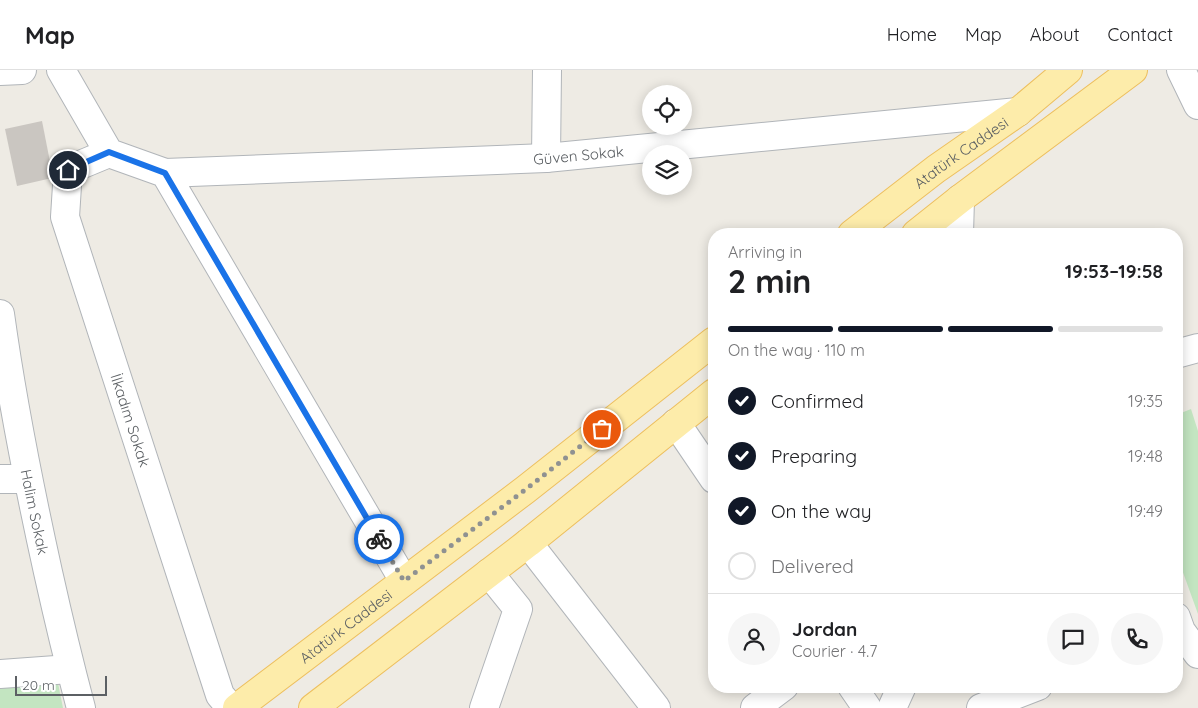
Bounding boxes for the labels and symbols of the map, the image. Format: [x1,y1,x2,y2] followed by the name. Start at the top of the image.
[910,112,1012,192] street label: Atatürk Caddesi
[533,141,625,168] street label: Güven Sokak
[47,149,89,191] pin
[107,371,155,469] street label: İlkadım Sokak
[581,408,623,450] pin
[17,467,53,556] street label: Halim Sokak
[354,514,404,564] courier
[295,585,396,667] street label: Atatürk Caddesi
[15,673,108,696] scale bar

